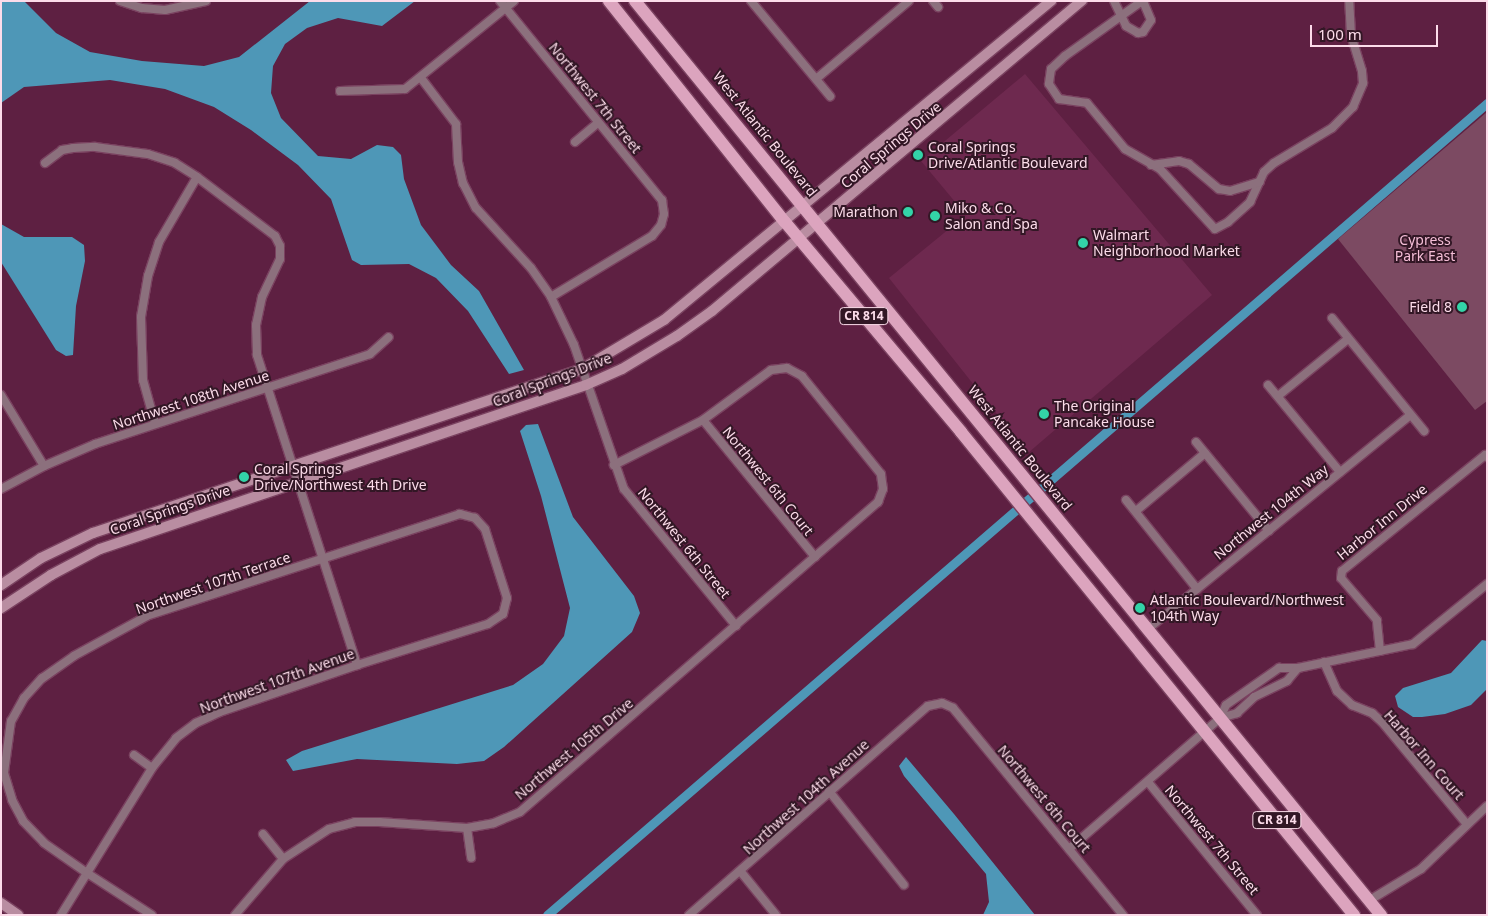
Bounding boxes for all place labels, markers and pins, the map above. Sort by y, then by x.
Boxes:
place label: Coral Springs Drive/Atlantic Boulevard [928,139,1088,172]
marker: Coral Springs Drive/Atlantic Boulevard [912,149,924,161]
place label: Miko & Co. Salon and Spa [945,200,1038,232]
place label: Marathon [833,204,898,220]
marker: Marathon [902,206,914,218]
marker: Miko & Co. Salon and Spa [929,210,941,222]
place label: Walmart Neighborhood Market [1093,227,1240,260]
marker: Walmart Neighborhood Market [1077,237,1089,249]
place label: Field 8 [1409,299,1452,315]
marker: Field 8 [1456,301,1468,313]
place label: The Original Pancake House [1054,398,1155,431]
marker: The Original Pancake House [1038,408,1050,420]
place label: Coral Springs Drive/Northwest 4th Drive [254,461,427,494]
marker: Coral Springs Drive/Northwest 4th Drive [238,471,250,483]
place label: Atlantic Boulevard/Northwest 104th Way [1150,592,1344,624]
marker: Atlantic Boulevard/Northwest 104th Way [1134,602,1146,614]

